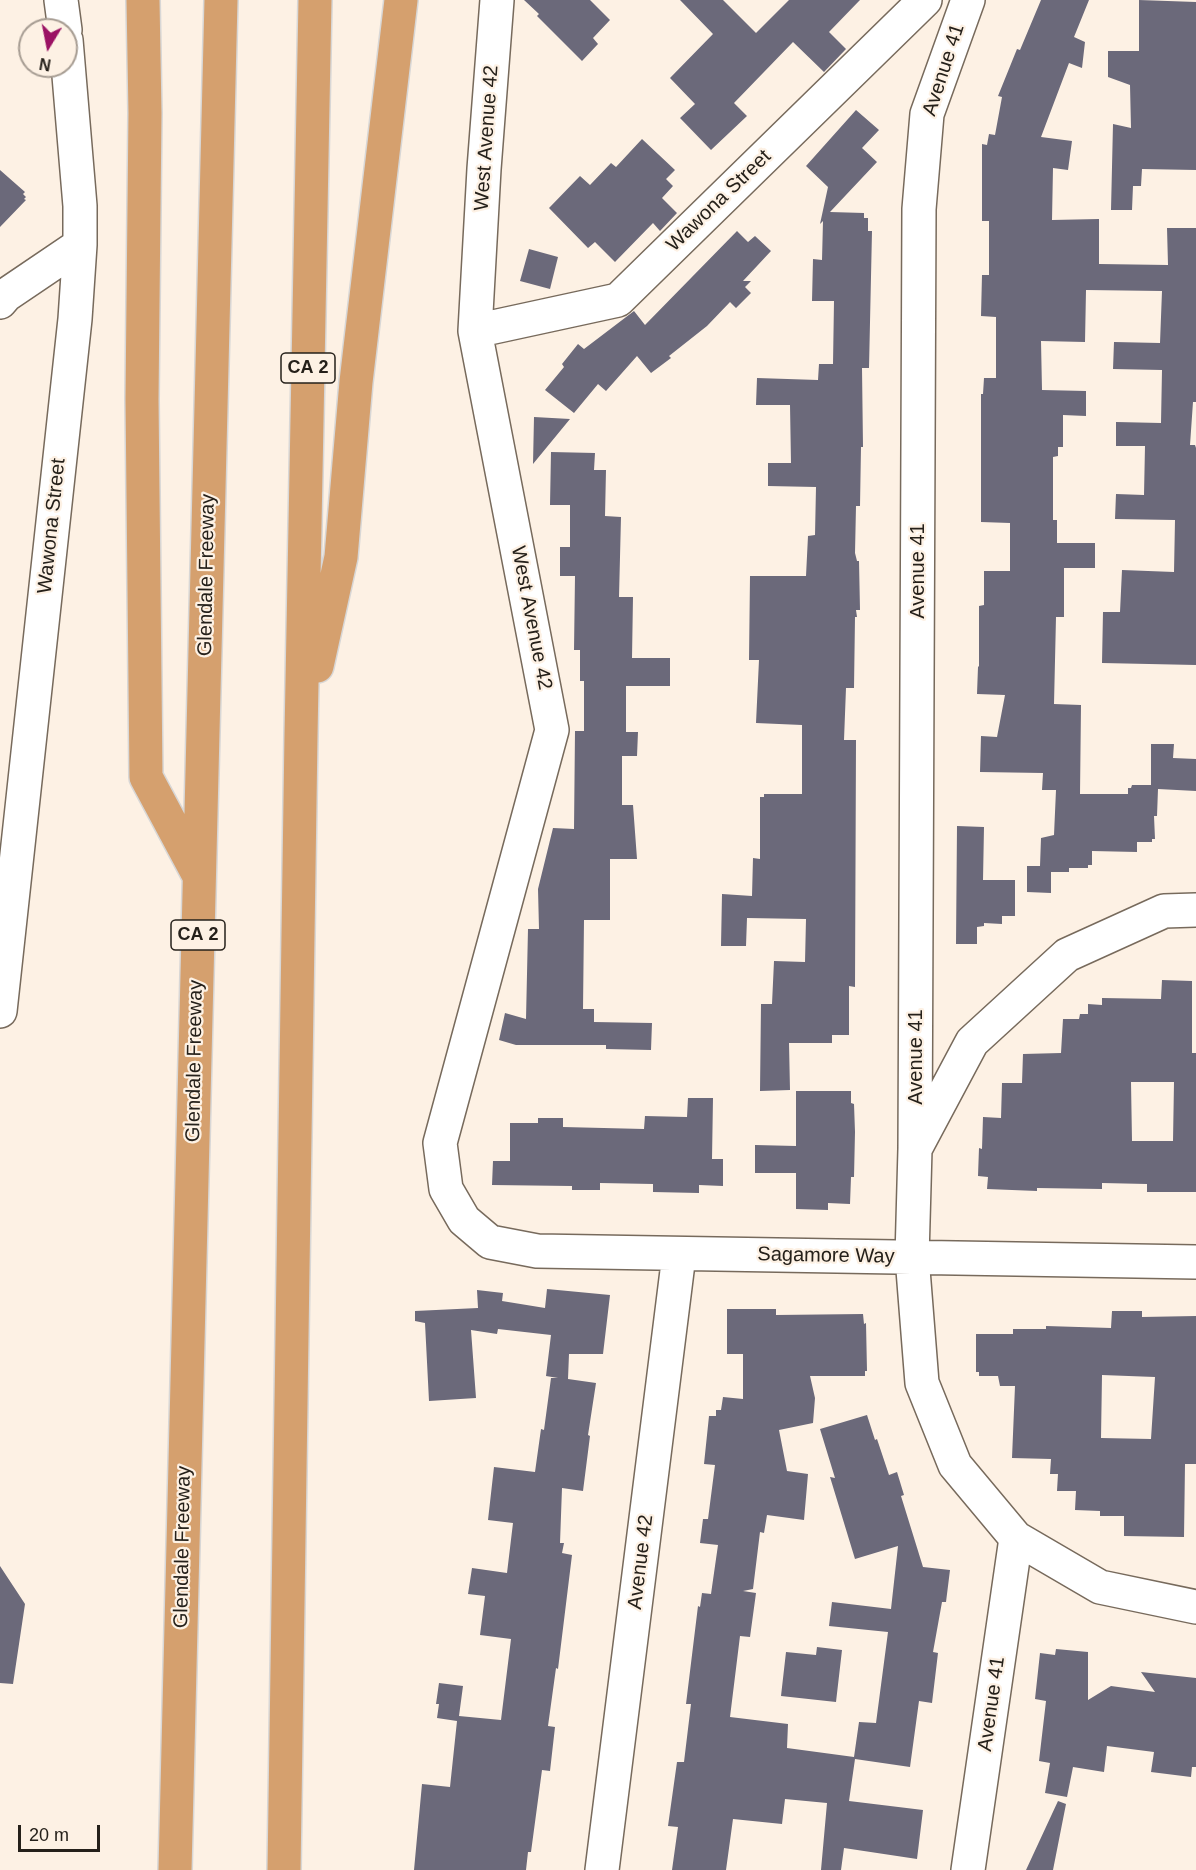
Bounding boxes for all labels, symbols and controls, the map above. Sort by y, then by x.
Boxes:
north arrow [18,18,78,78]
street label: Avenue 41 [918,21,970,119]
text: N [38,55,52,74]
street label: West Avenue 42 [470,64,504,212]
street label: Wawona Street [662,145,776,257]
road number: CA 2 [281,353,335,383]
street label: Wawona Street [33,457,71,595]
street label: Glendale Freeway [194,494,220,656]
street label: Avenue 41 [906,523,930,619]
street label: West Avenue 42 [505,544,557,692]
road number: CA 2 [171,920,225,950]
street label: Glendale Freeway [182,980,208,1142]
street label: Avenue 41 [904,1009,928,1105]
street label: Sagamore Way [757,1243,895,1269]
street label: Glendale Freeway [170,1466,196,1628]
street label: Avenue 42 [623,1513,659,1611]
street label: Avenue 41 [973,1655,1011,1753]
scale bar [21,1813,104,1851]
text: 20 m [29,1825,69,1845]

